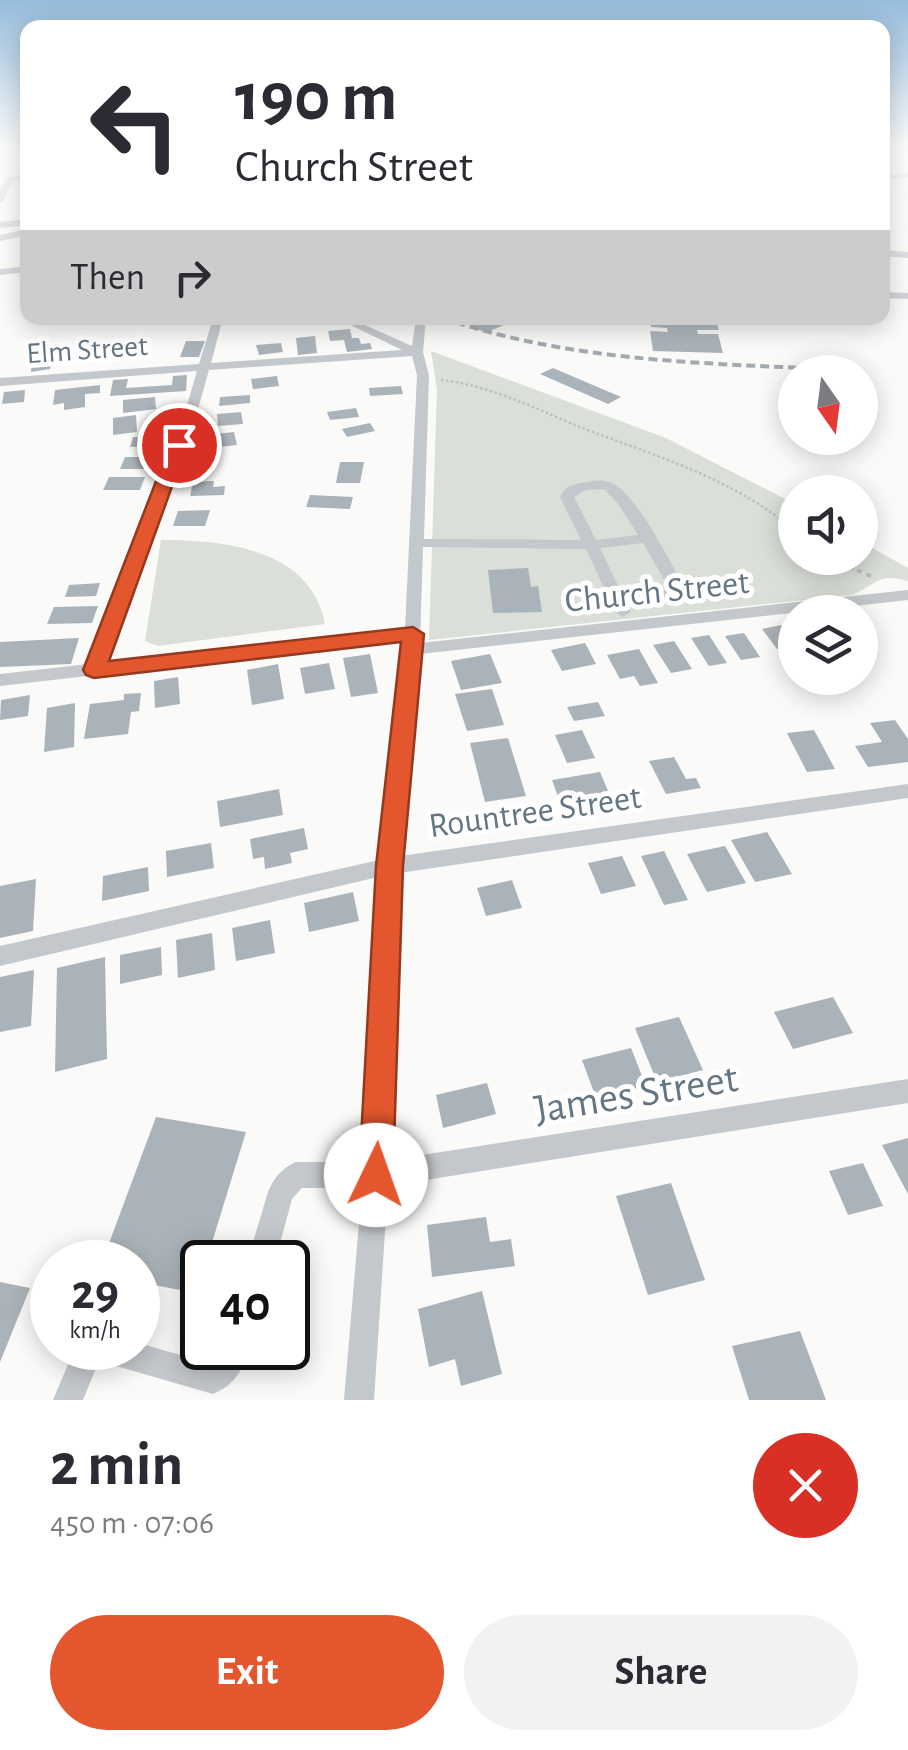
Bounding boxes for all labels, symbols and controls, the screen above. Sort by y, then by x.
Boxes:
icon: left [70,60,200,190]
text: 190 m [235,63,398,133]
text: Church Street [235,145,473,190]
icon: right [165,250,220,305]
text: Then [70,259,145,297]
street label: Elm Street [25,331,149,369]
north arrow [778,355,878,455]
map controls [778,355,878,695]
pin [137,403,222,488]
icon: arrive [152,418,207,473]
button: sound [778,475,878,575]
street label: Church Street [563,565,751,619]
button: layers [778,595,878,695]
street label: Rountree Street [427,780,643,844]
street label: James Street [531,1057,741,1131]
position arrow [324,1123,428,1227]
speed limit sign: 40 [180,1240,310,1370]
text: 29 [71,1268,119,1318]
text: km/h [69,1318,121,1343]
button: close [753,1433,858,1538]
text: 2 min [50,1436,183,1496]
text: 450 m · 07:06 [50,1507,214,1539]
button: Exit [50,1615,444,1730]
button: Share [464,1615,858,1730]

